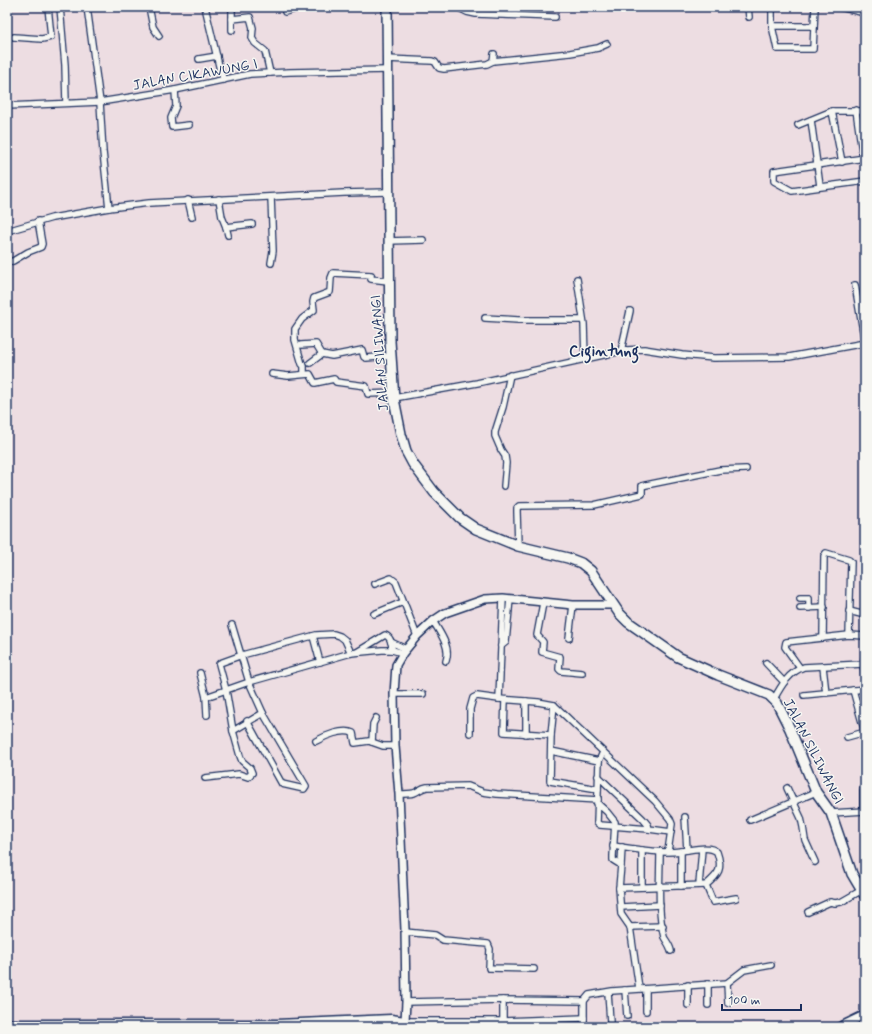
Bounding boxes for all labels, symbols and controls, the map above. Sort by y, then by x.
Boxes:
street label: JALAN CIKAWUNG I [131,55,259,95]
street label: JALAN SILIWANGI [367,294,393,412]
district label: Cigintung [569,341,639,364]
street label: JALAN SILIWANGI [779,696,848,807]
scale bar [722,986,801,1012]
text: 100 m [728,993,760,1009]

